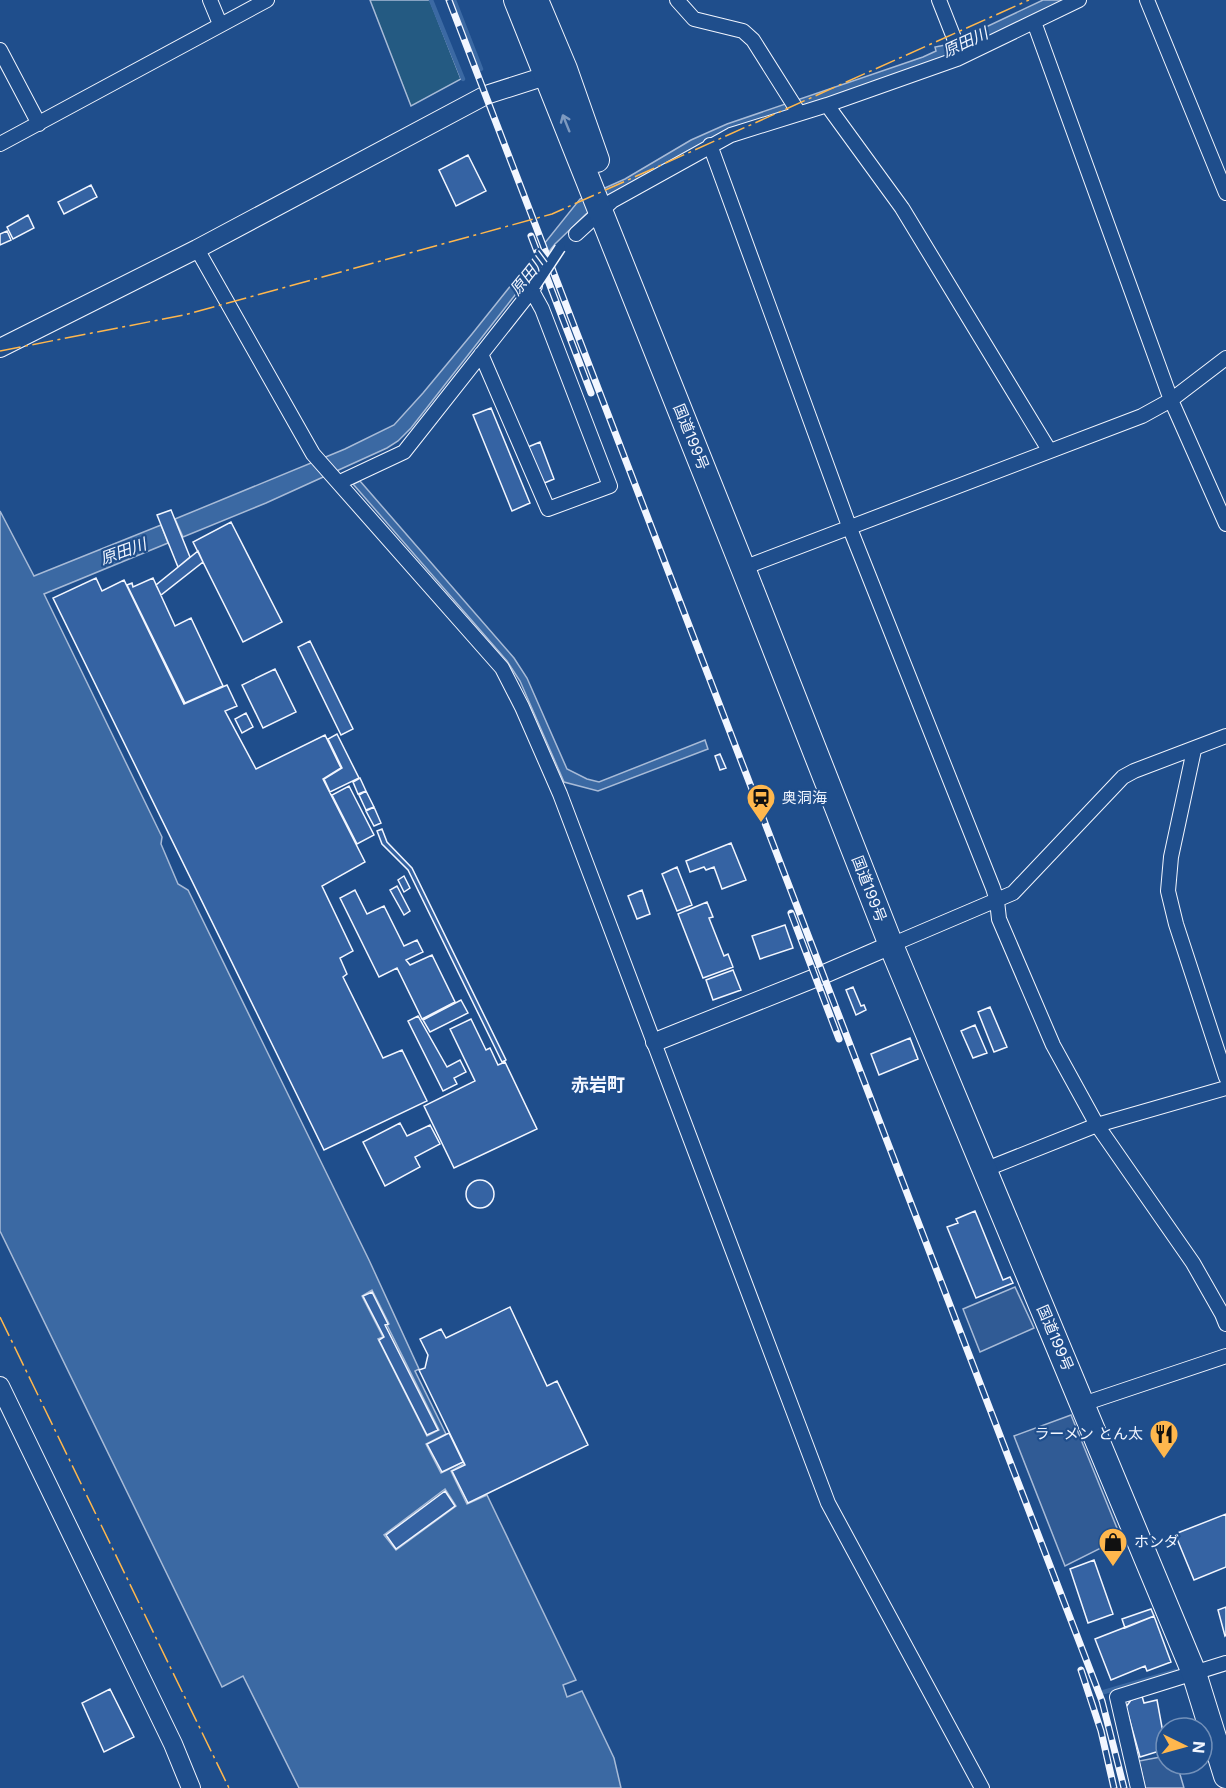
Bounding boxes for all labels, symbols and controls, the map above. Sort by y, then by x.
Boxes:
water label: 原田川 [939,22,993,61]
one-way arrow [559,114,570,133]
water label: 原田川 [505,248,552,299]
street label: 国道199号 [670,401,713,473]
water label: 原田川 [97,533,151,569]
station icon: 奥洞海 [745,782,777,824]
place label: 奥洞海 [782,788,827,807]
street label: 国道199号 [848,853,891,925]
district label: 赤岩町 [571,1074,625,1095]
street label: 国道199号 [1033,1302,1078,1374]
restaurant icon: ラーメン とん太 [1148,1418,1180,1460]
place label: ラーメン とん太 [1034,1424,1143,1443]
shop icon: ホンダ [1097,1526,1129,1568]
place label: ホンダ [1134,1532,1179,1551]
north arrow [1154,1716,1214,1776]
text: N [1188,1740,1209,1754]

